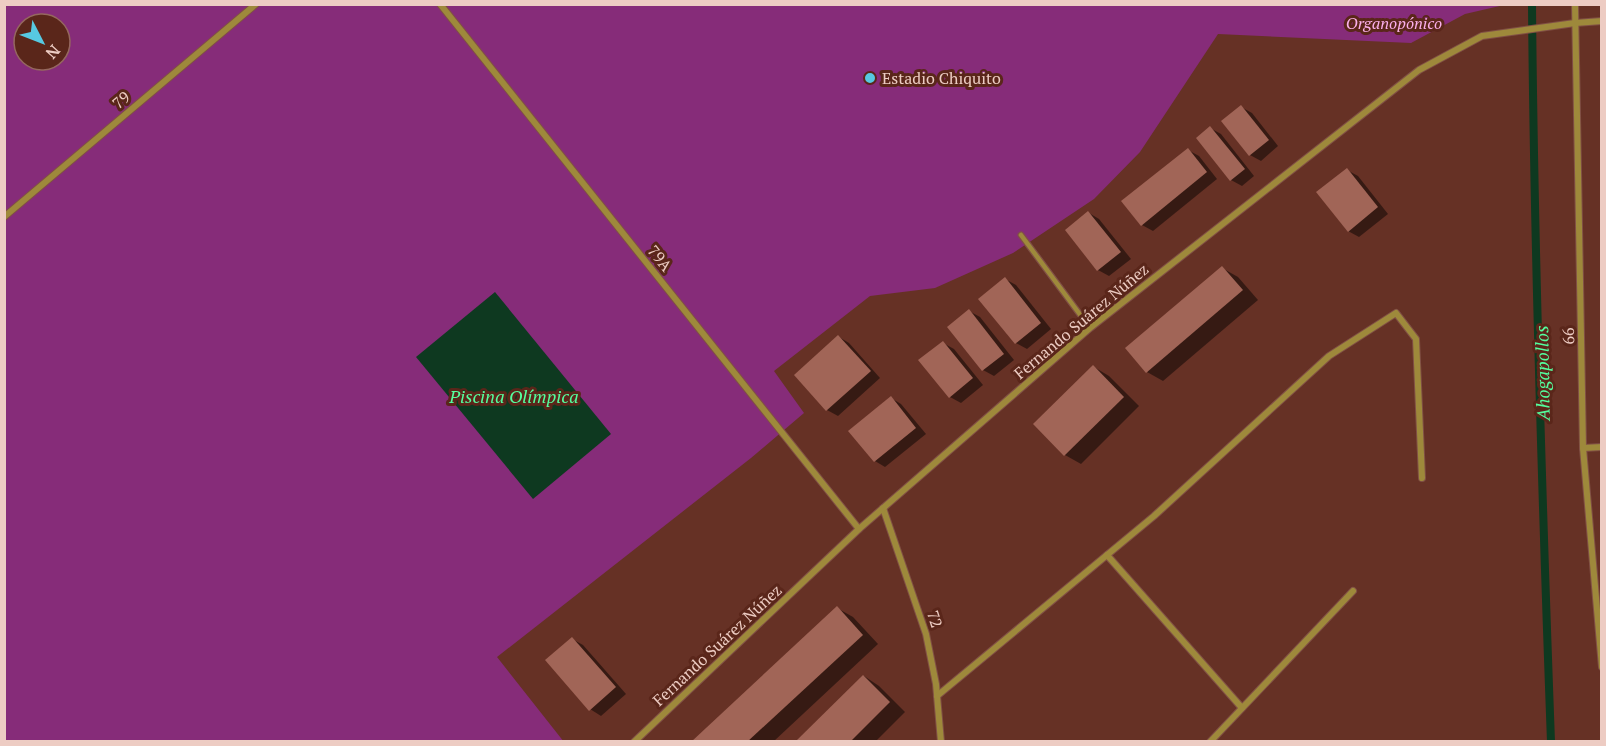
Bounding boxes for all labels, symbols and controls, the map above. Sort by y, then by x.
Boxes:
north arrow [12,12,72,72]
park label: Organopónico [1346,12,1442,34]
text: N [41,40,65,64]
place label: Estadio Chiquito [882,67,1001,89]
marker: Estadio Chiquito [863,71,877,85]
street label: 79 [107,86,135,114]
street label: 79A [643,240,677,276]
street label: Fernando Suárez Núñez [1009,258,1153,384]
water label: Ahogapollos [1529,325,1555,422]
street label: 66 [1557,327,1579,345]
water label: Piscina Olímpica [448,384,579,408]
street label: Fernando Suárez Núñez [648,579,786,711]
street label: 72 [922,607,948,631]

